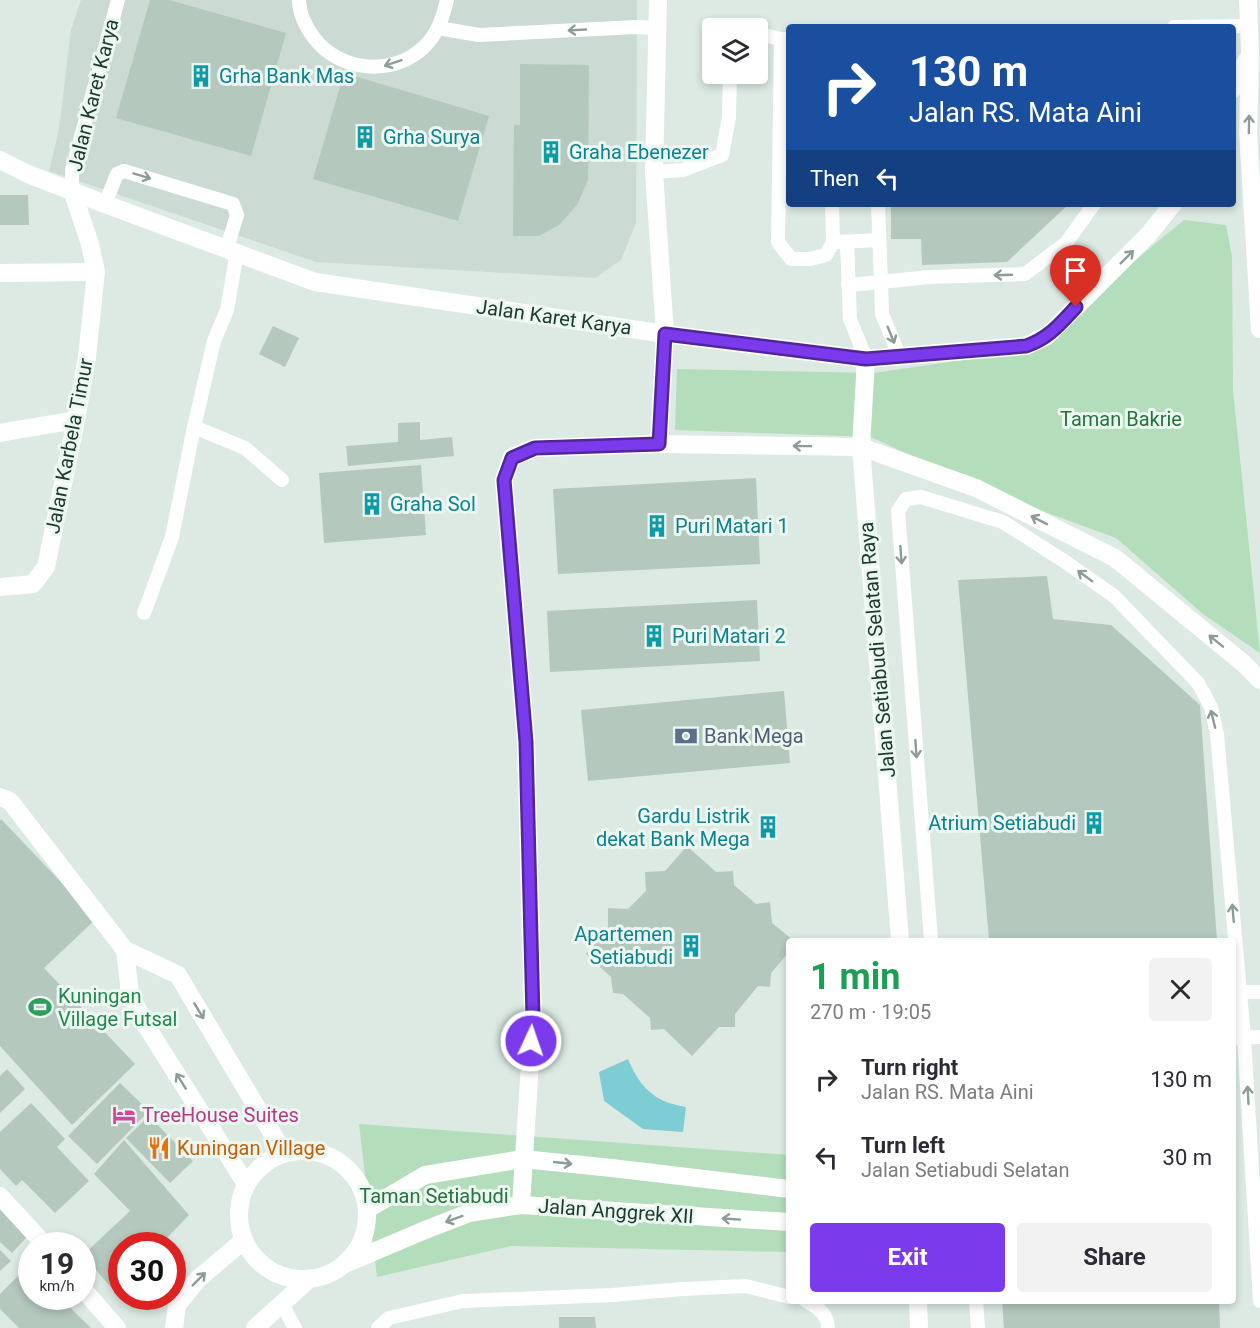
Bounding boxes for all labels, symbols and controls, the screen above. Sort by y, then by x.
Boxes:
street label: Jalan Karet Karya [62,16,124,174]
map controls [702,18,768,84]
button: layers [702,18,768,84]
one-way arrow [568,24,588,35]
text: 130 m [909,47,1028,96]
icon: right [810,48,888,126]
one-way arrow [384,59,403,70]
building icon: Grha Bank Mas [188,63,214,89]
place label: Grha Bank Mas [219,64,354,88]
text: Jalan RS. Mata Aini [909,97,1142,129]
one-way arrow [1243,115,1255,135]
building icon: Grha Surya [352,124,378,150]
place label: Grha Surya [383,125,480,149]
building icon: Graha Ebenezer [538,139,564,165]
place label: Graha Ebenezer [569,140,709,164]
icon: left [871,162,904,195]
text: Then [810,166,859,191]
one-way arrow [132,171,151,182]
pin [1050,245,1101,307]
one-way arrow [1120,249,1134,264]
icon: arrive [1059,254,1092,287]
one-way arrow [993,269,1013,280]
street label: Jalan Karet Karya [475,294,633,340]
one-way arrow [886,326,897,344]
street label: Jalan Karbela Timur [40,356,98,536]
park label: Taman Bakrie [1060,407,1182,431]
one-way arrow [793,440,813,452]
building icon: Graha Sol [359,491,385,517]
place label: Graha Sol [390,492,476,516]
building icon: Puri Matari 1 [644,513,670,539]
place label: Puri Matari 1 [675,514,789,538]
one-way arrow [1031,514,1048,526]
street label: Jalan Setiabudi Selatan Raya [854,521,900,779]
one-way arrow [896,544,907,564]
one-way arrow [1078,570,1094,582]
building icon: Puri Matari 2 [641,623,667,649]
place label: Puri Matari 2 [672,624,786,648]
one-way arrow [1209,635,1225,648]
one-way arrow [1207,709,1219,728]
bank icon: Bank Mega [673,723,699,749]
place label: Bank Mega [704,724,804,748]
one-way arrow [911,739,922,759]
place label: Gardu Listrik dekat Bank Mega [596,804,751,851]
building icon: Atrium Setiabudi [1081,810,1107,836]
place label: Atrium Setiabudi [928,811,1076,835]
building icon: Gardu Listrik dekat Bank Mega [755,814,781,840]
one-way arrow [1227,903,1238,923]
place label: Apartemen Setiabudi [574,922,673,969]
building icon: Apartemen Setiabudi [678,933,704,959]
text: 1 min [810,956,901,998]
button: close [1149,958,1212,1021]
place label: Kuningan Village Futsal [58,984,177,1031]
sports icon: Kuningan Village Futsal [27,994,53,1020]
text: 270 m · 19:05 [810,1000,931,1024]
one-way arrow [194,1002,206,1019]
position arrow [499,1009,563,1073]
text: Turn right [861,1055,958,1080]
icon: right [810,1063,843,1096]
text: 130 m [1150,1067,1212,1092]
one-way arrow [174,1073,186,1090]
text: Jalan RS. Mata Aini [861,1080,1034,1104]
one-way arrow [1242,1086,1253,1106]
hotel icon: TreeHouse Suites [111,1102,137,1128]
place label: TreeHouse Suites [142,1103,299,1127]
text: Turn left [861,1133,945,1158]
restaurant icon: Kuningan Village [146,1135,172,1161]
place label: Kuningan Village [177,1136,325,1160]
icon: left [810,1141,843,1174]
text: 30 m [1163,1145,1212,1170]
one-way arrow [552,1158,572,1169]
text: Jalan Setiabudi Selatan [861,1158,1069,1182]
park label: Taman Setiabudi [359,1184,509,1208]
street label: Jalan Anggrek XII [537,1194,695,1228]
one-way arrow [721,1213,741,1224]
one-way arrow [445,1214,464,1225]
button: Exit [810,1223,1005,1292]
button: Share [1017,1223,1212,1292]
speed limit sign: 30 [108,1232,186,1310]
text: 19 [40,1246,74,1281]
one-way arrow [192,1272,207,1286]
text: km/h [39,1277,75,1295]

